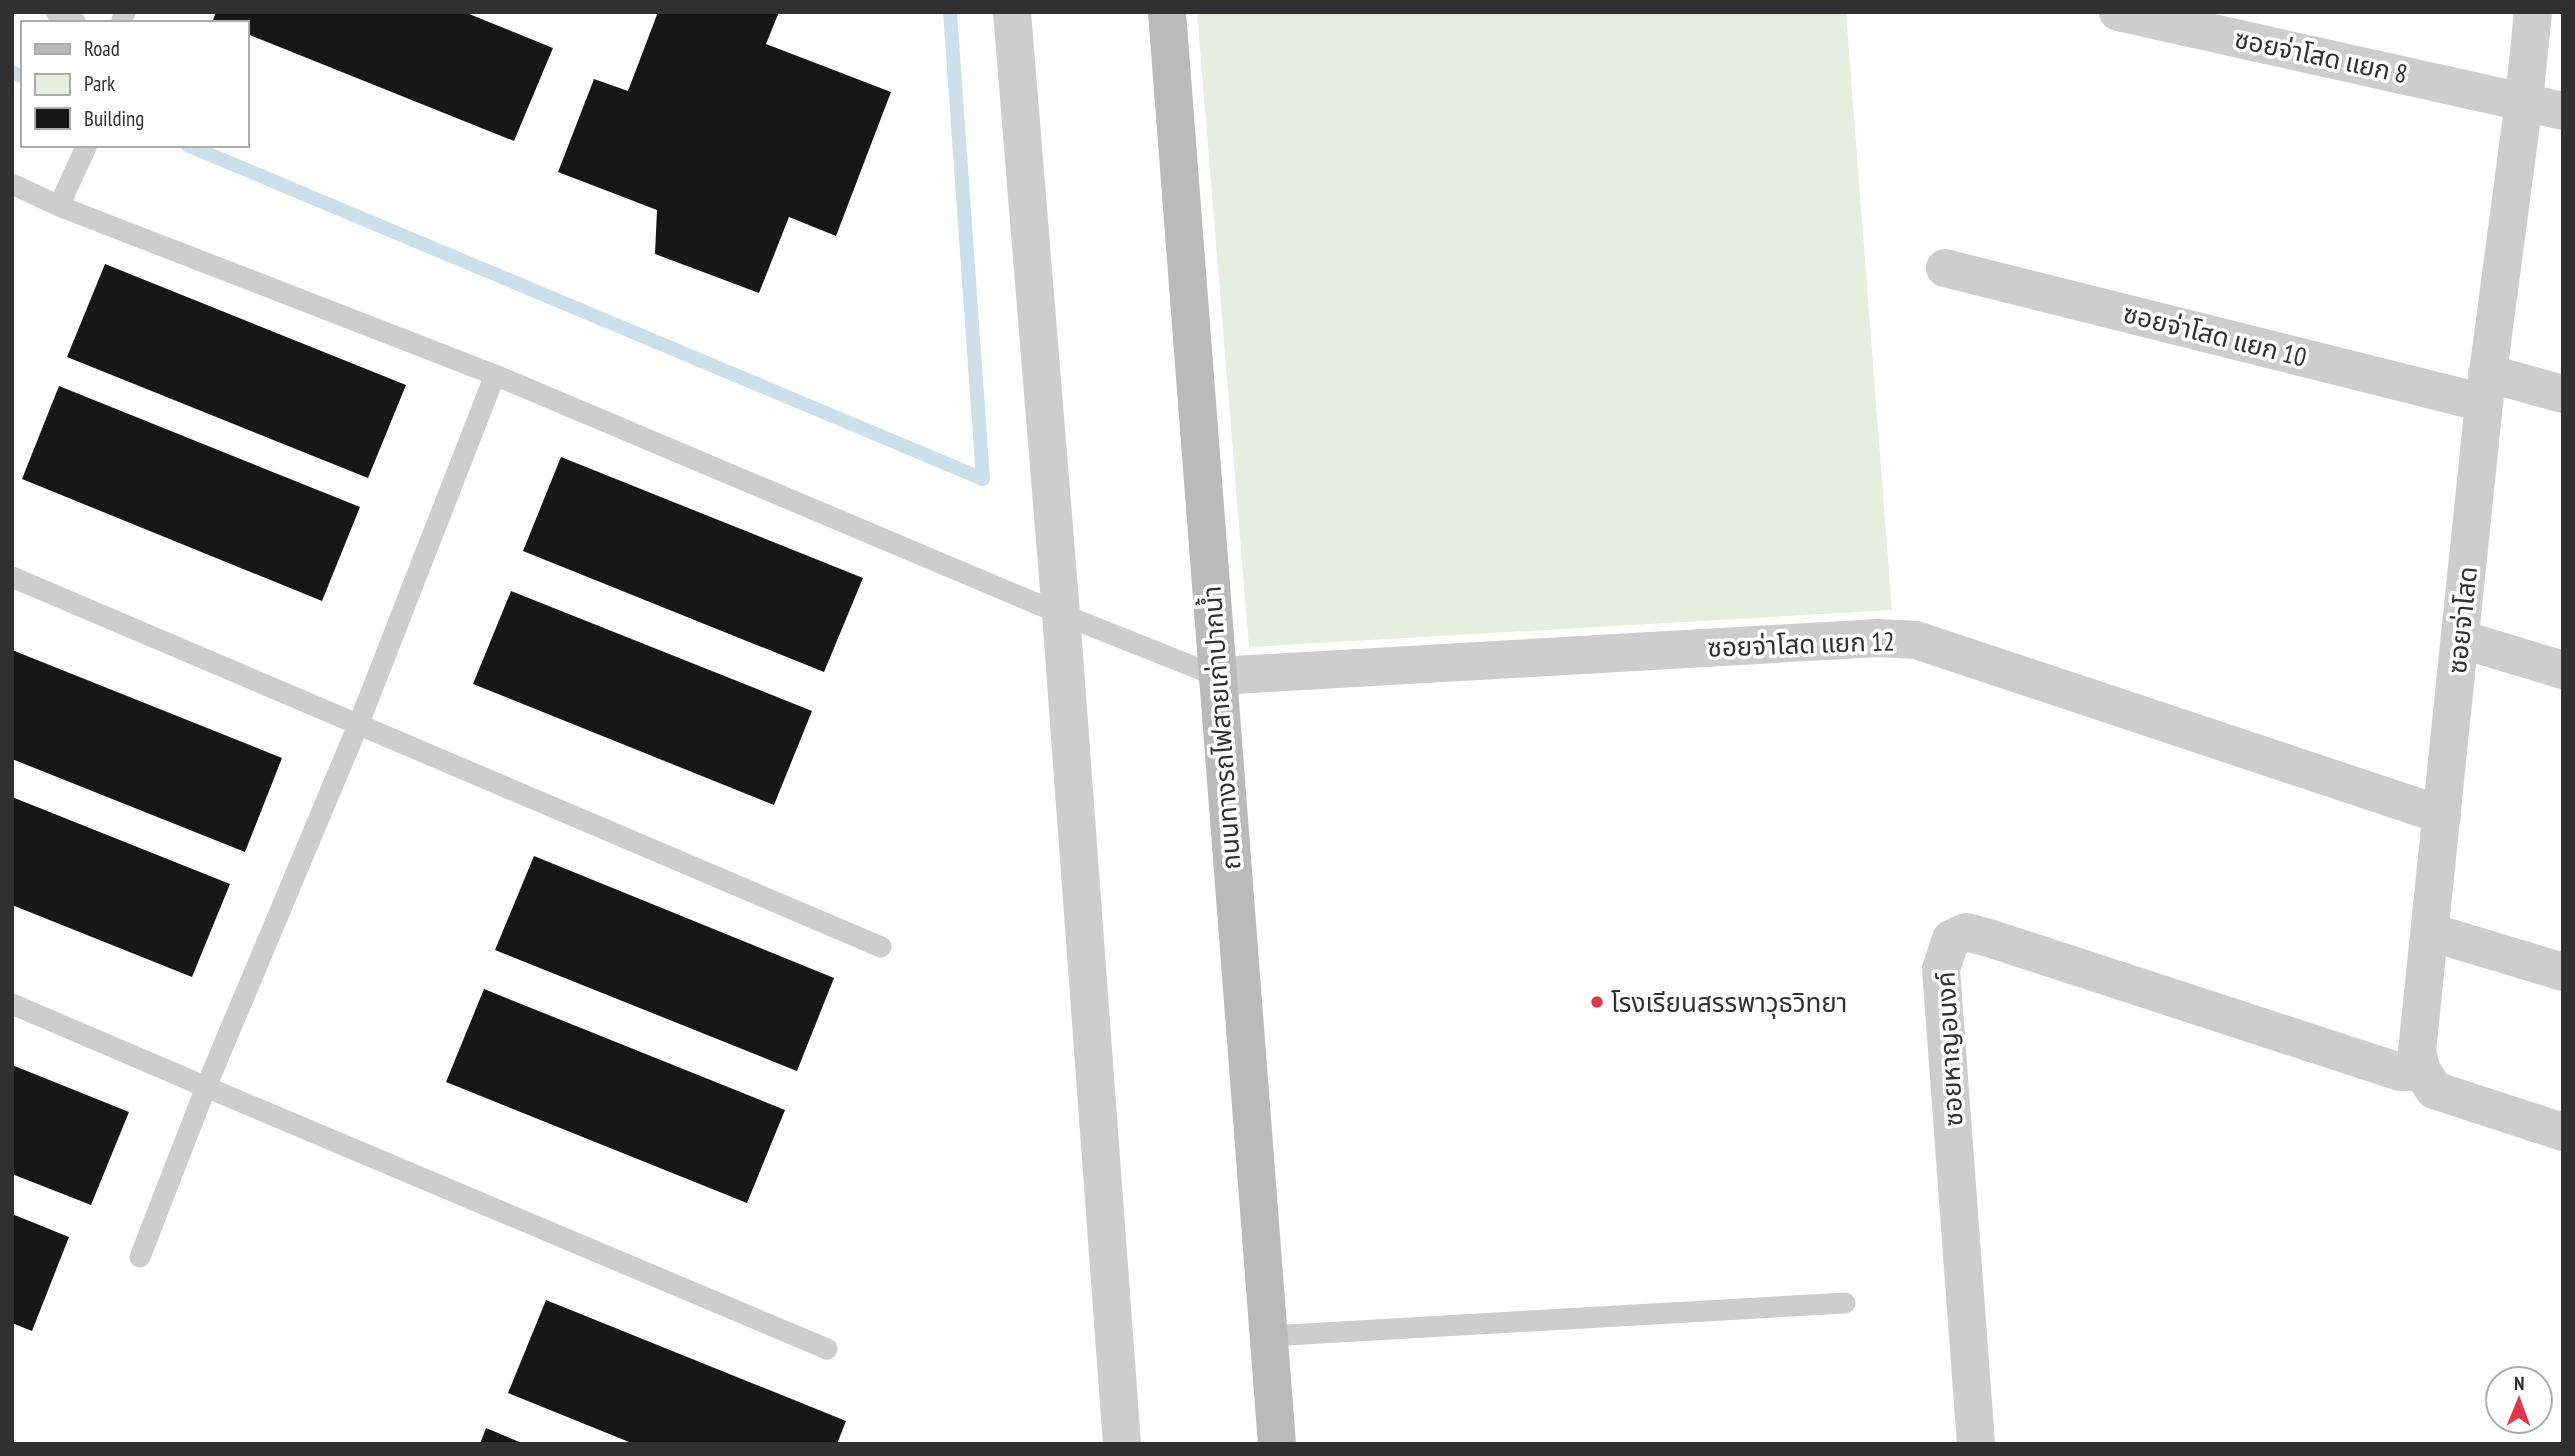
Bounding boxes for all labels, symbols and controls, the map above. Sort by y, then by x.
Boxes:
legend [21,21,248,147]
street label: ซอยจ่าโสด แยก 8 [2232,22,2410,90]
text: Road [84,35,120,62]
text: Park [84,70,115,97]
text: Building [84,105,144,132]
street label: ซอยจ่าโสด แยก 10 [2120,296,2310,374]
street label: ซอยจ่าโสด [2440,565,2484,675]
street label: ถนนทางรถไฟสายเก่าปากน้ำ [1194,585,1247,871]
street label: ซอยจ่าโสด แยก 12 [1707,624,1895,664]
street label: ซอยหาญอนงค์ [1928,971,1970,1127]
place label: โรงเรียนสรรพาวุธวิทยา [1611,986,1847,1019]
marker: โรงเรียนสรรพาวุธวิทยา [1589,994,1605,1010]
north arrow [2484,1365,2554,1435]
text: N [2514,1371,2525,1395]

